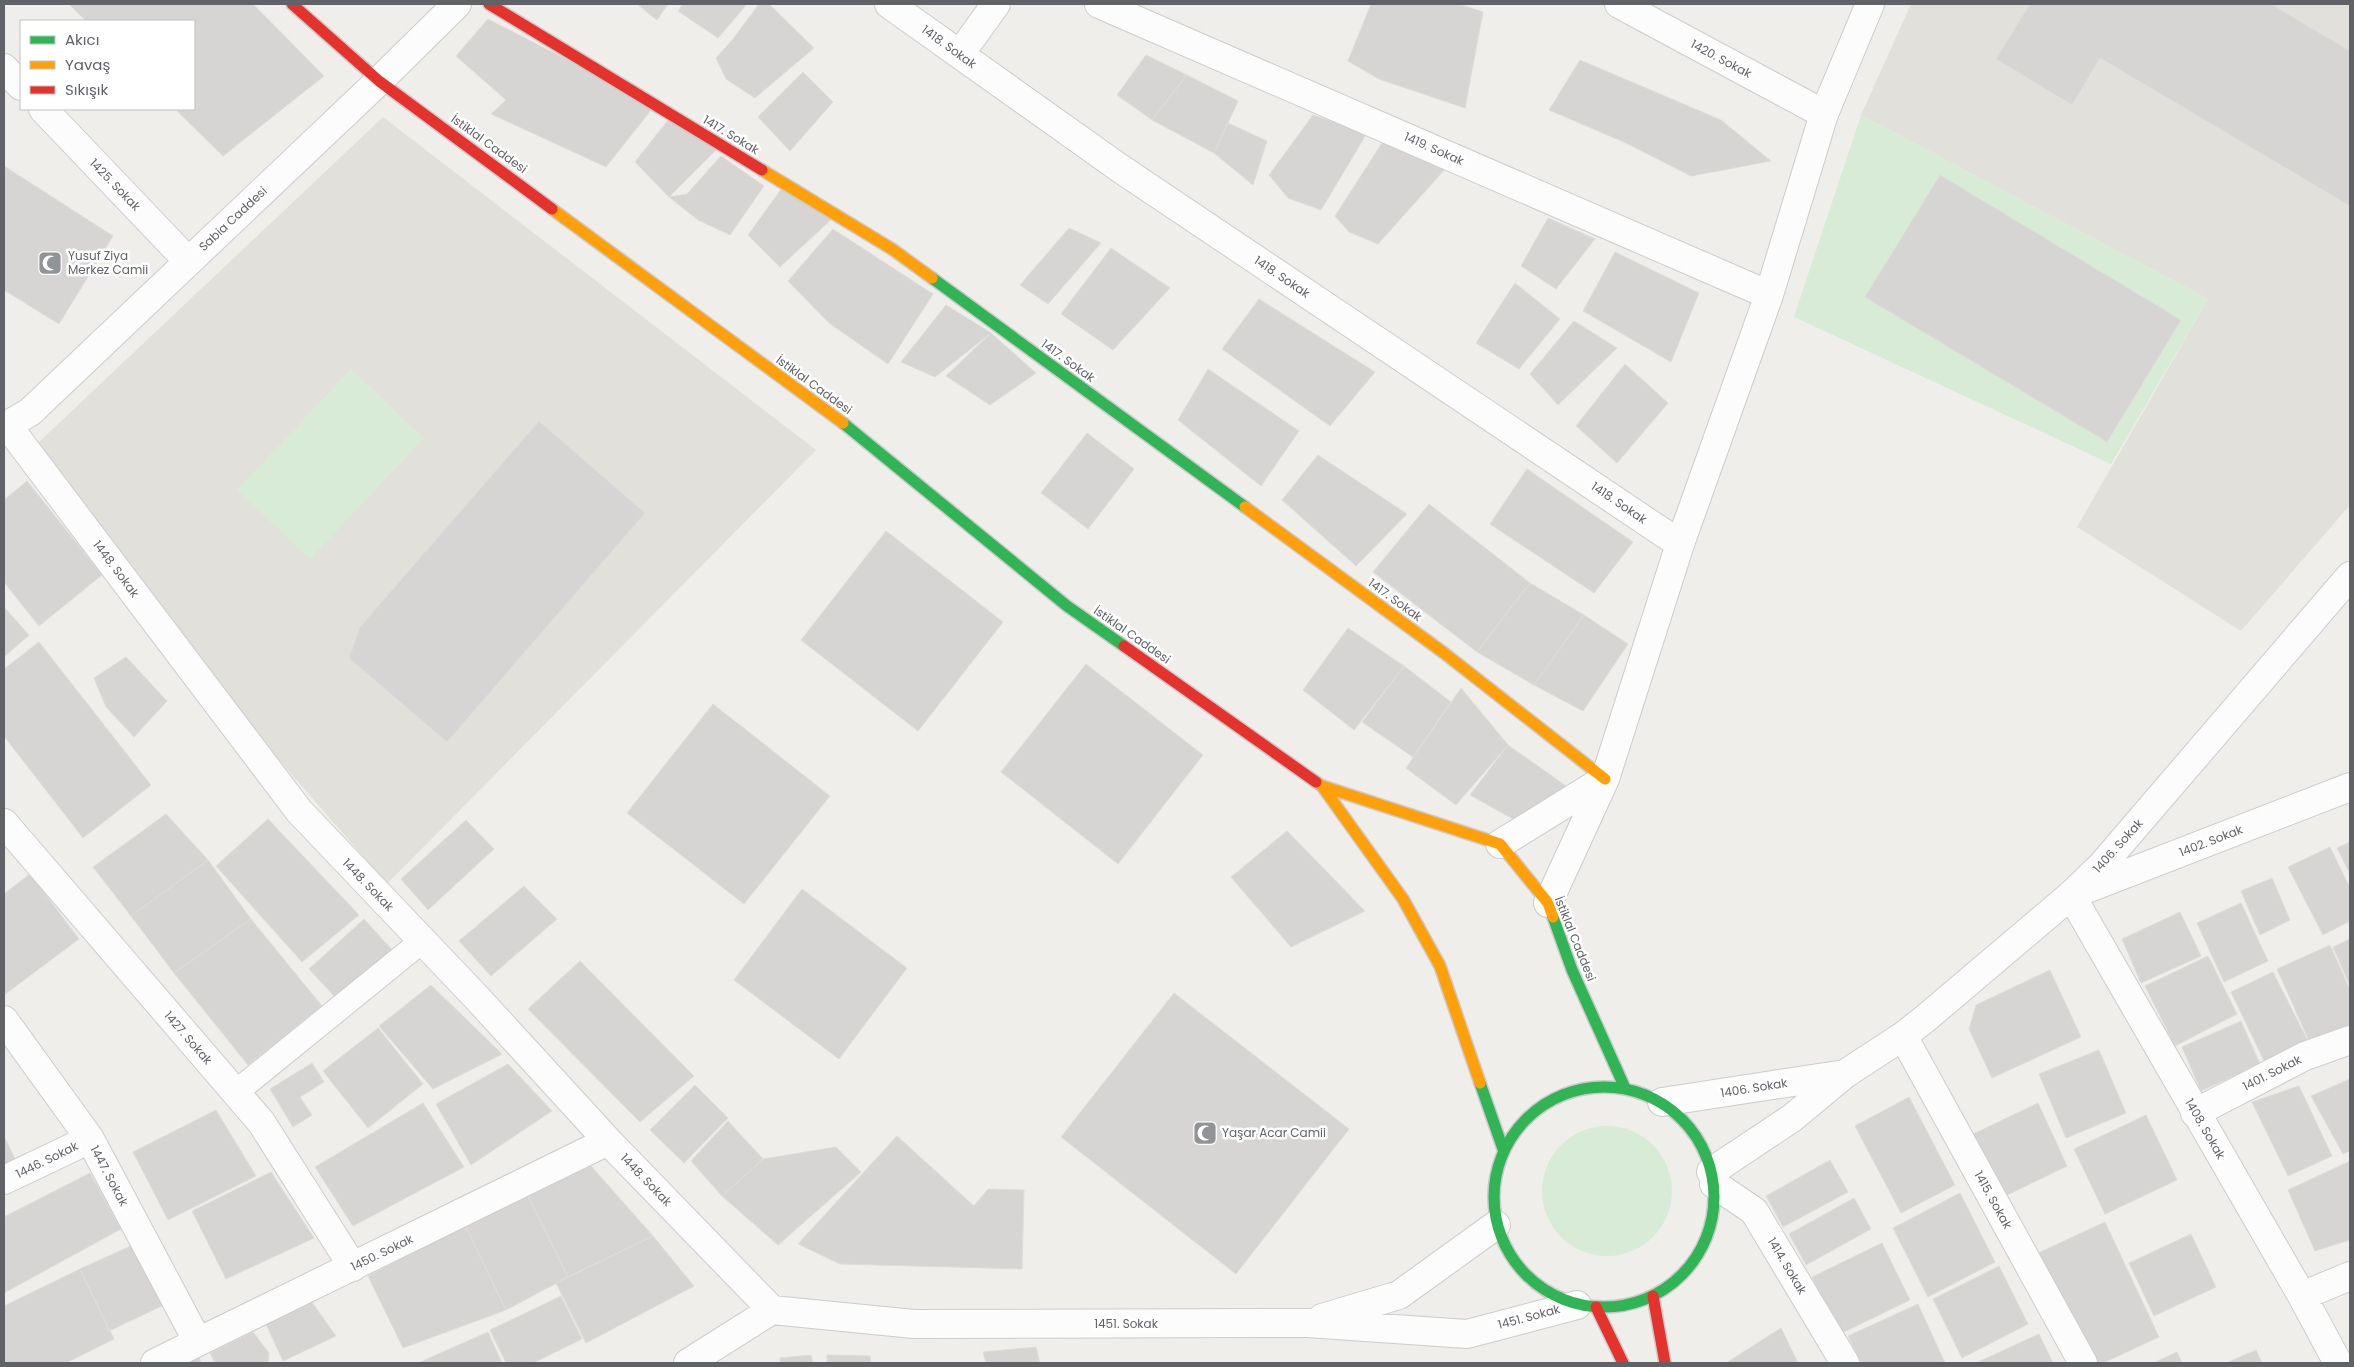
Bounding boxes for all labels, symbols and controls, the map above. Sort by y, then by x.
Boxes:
legend [20,20,195,110]
street label: 1418. Sokak [919,21,981,73]
text: Akıcı [65,29,99,50]
street label: 1420. Sokak [1688,35,1755,82]
text: Yavaş [65,54,110,75]
text: Sıkışık [65,79,108,100]
street label: İstiklal Caddesi [448,110,531,177]
street label: 1417. Sokak [700,111,763,158]
street label: 1419. Sokak [1402,128,1468,170]
street label: 1425. Sokak [86,155,145,215]
street label: Sabia Caddesi [195,182,271,255]
place label: Yusuf Ziya Merkez Camii [68,247,148,278]
mosque icon: Yusuf Ziya Merkez Camii [37,250,63,276]
street label: 1418. Sokak [1251,252,1314,302]
street label: 1417. Sokak [1038,335,1099,386]
street label: İstiklal Caddesi [773,351,856,418]
street label: 1418. Sokak [1588,478,1651,528]
street label: 1448. Sokak [89,537,144,601]
street label: 1417. Sokak [1365,574,1426,625]
street label: İstiklal Caddesi [1090,602,1174,667]
street label: 1406. Sokak [2089,814,2147,876]
street label: 1402. Sokak [2177,820,2246,860]
street label: 1448. Sokak [339,854,398,915]
street label: İstiklal Caddesi [1551,894,1600,984]
street label: 1427. Sokak [160,1007,217,1069]
street label: 1401. Sokak [2240,1050,2305,1095]
street label: 1406. Sokak [1719,1074,1789,1101]
street label: 1408. Sokak [2181,1095,2230,1163]
mosque icon: Yaşar Acar Camii [1192,1120,1218,1146]
place label: Yaşar Acar Camii [1222,1124,1326,1141]
street label: 1446. Sokak [13,1137,82,1182]
street label: 1447. Sokak [86,1142,133,1210]
street label: 1448. Sokak [617,1149,676,1210]
street label: 1415. Sokak [1971,1168,2017,1232]
street label: 1450. Sokak [348,1230,417,1275]
street label: 1414. Sokak [1764,1234,1812,1298]
street label: 1451. Sokak [1496,1300,1563,1333]
street label: 1451. Sokak [1094,1315,1159,1332]

